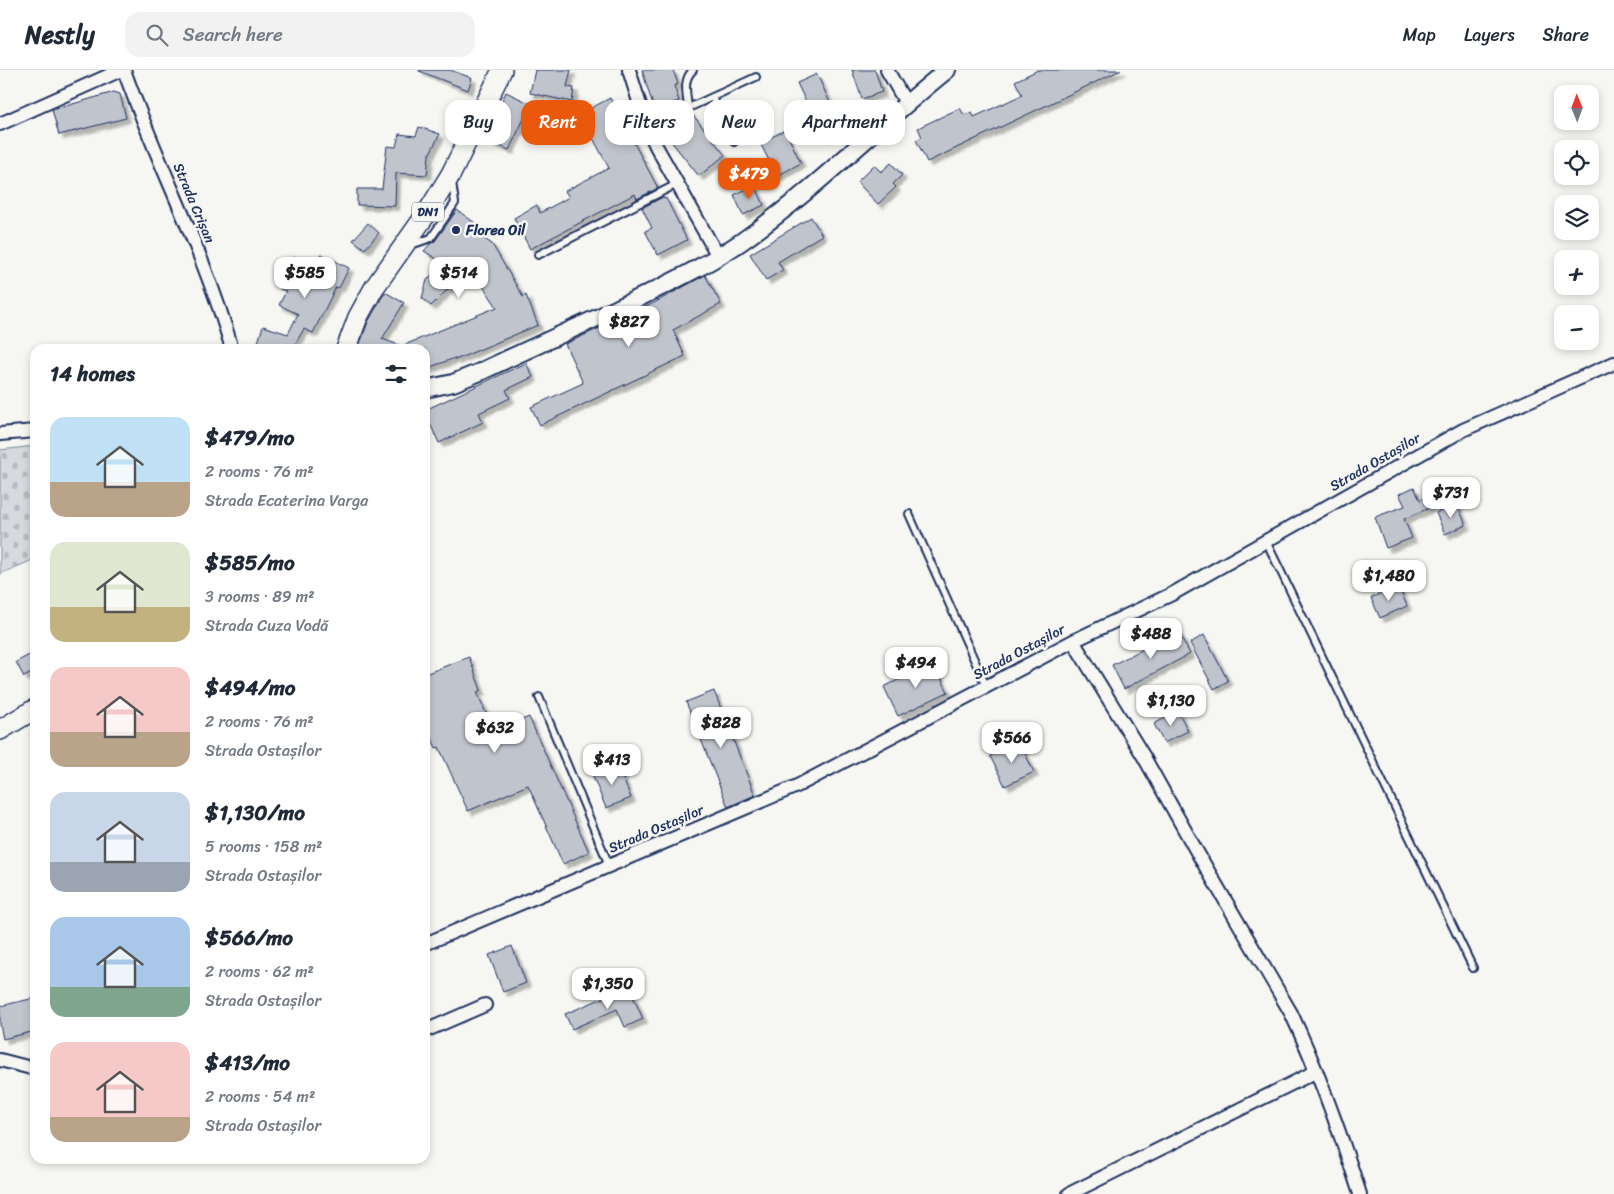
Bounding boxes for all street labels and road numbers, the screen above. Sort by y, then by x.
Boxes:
street label: Strada Crișan [166,159,222,247]
road number: DN1 [412,202,444,222]
street label: Strada Ostașilor [1325,425,1426,498]
street label: Strada Ostașilor [968,617,1071,687]
street label: Strada Ostașilor [604,797,709,860]

